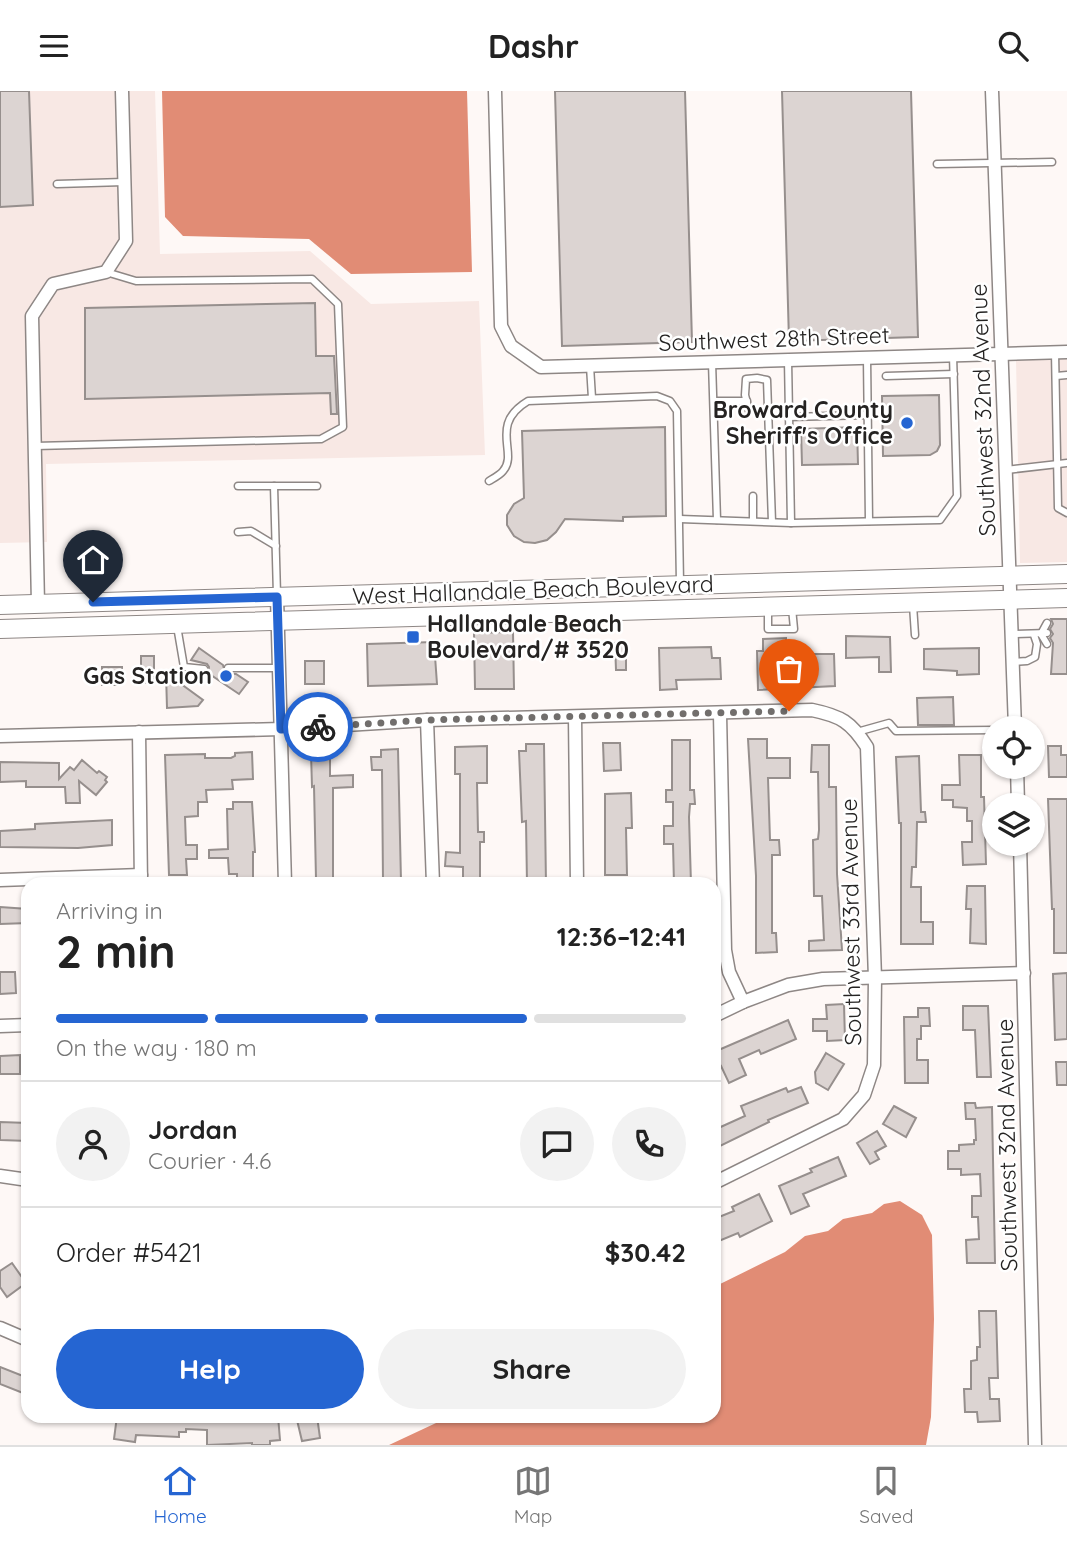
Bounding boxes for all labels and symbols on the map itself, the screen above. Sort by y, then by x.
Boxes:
street label: Southwest 32nd Avenue [964,283,1001,537]
street label: Southwest 28th Street [658,320,890,357]
place label: Broward County Sheriff's Office [713,395,893,450]
marker: Broward County Sheriff's Office [899,415,915,431]
pin [63,530,123,602]
street label: West Hallandale Beach Boulevard [352,569,714,610]
place label: Hallandale Beach Boulevard/# 3520 [427,609,629,664]
marker: Hallandale Beach Boulevard/# 3520 [405,629,421,645]
pin [759,639,819,711]
place label: Gas Station [83,661,212,690]
marker: Gas Station [218,668,234,684]
courier [283,692,353,762]
street label: Southwest 33rd Avenue [834,798,867,1046]
street label: Southwest 32nd Avenue [990,1018,1023,1272]

